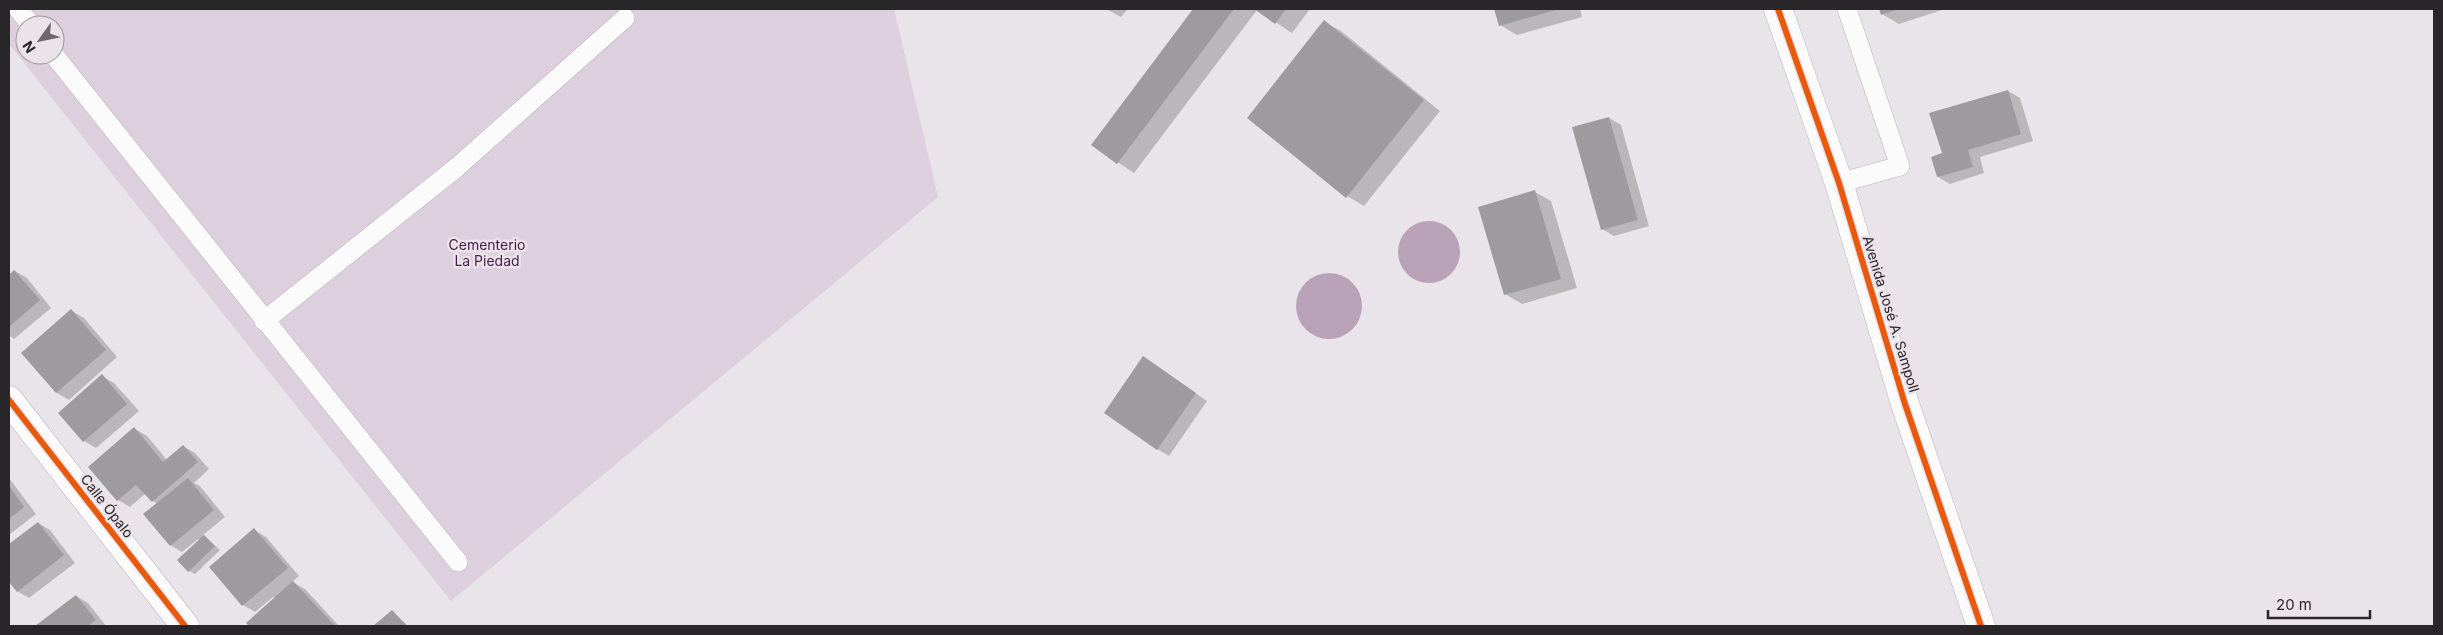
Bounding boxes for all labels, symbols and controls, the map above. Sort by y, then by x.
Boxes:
north arrow [15,15,65,65]
text: N [19,38,39,56]
street label: Avenida José A. Sampoll [1860,233,1923,394]
park label: Cementerio La Piedad [449,236,525,269]
street label: Calle Ópalo [77,471,137,541]
scale bar [2268,588,2370,620]
text: 20 m [2276,595,2312,614]

